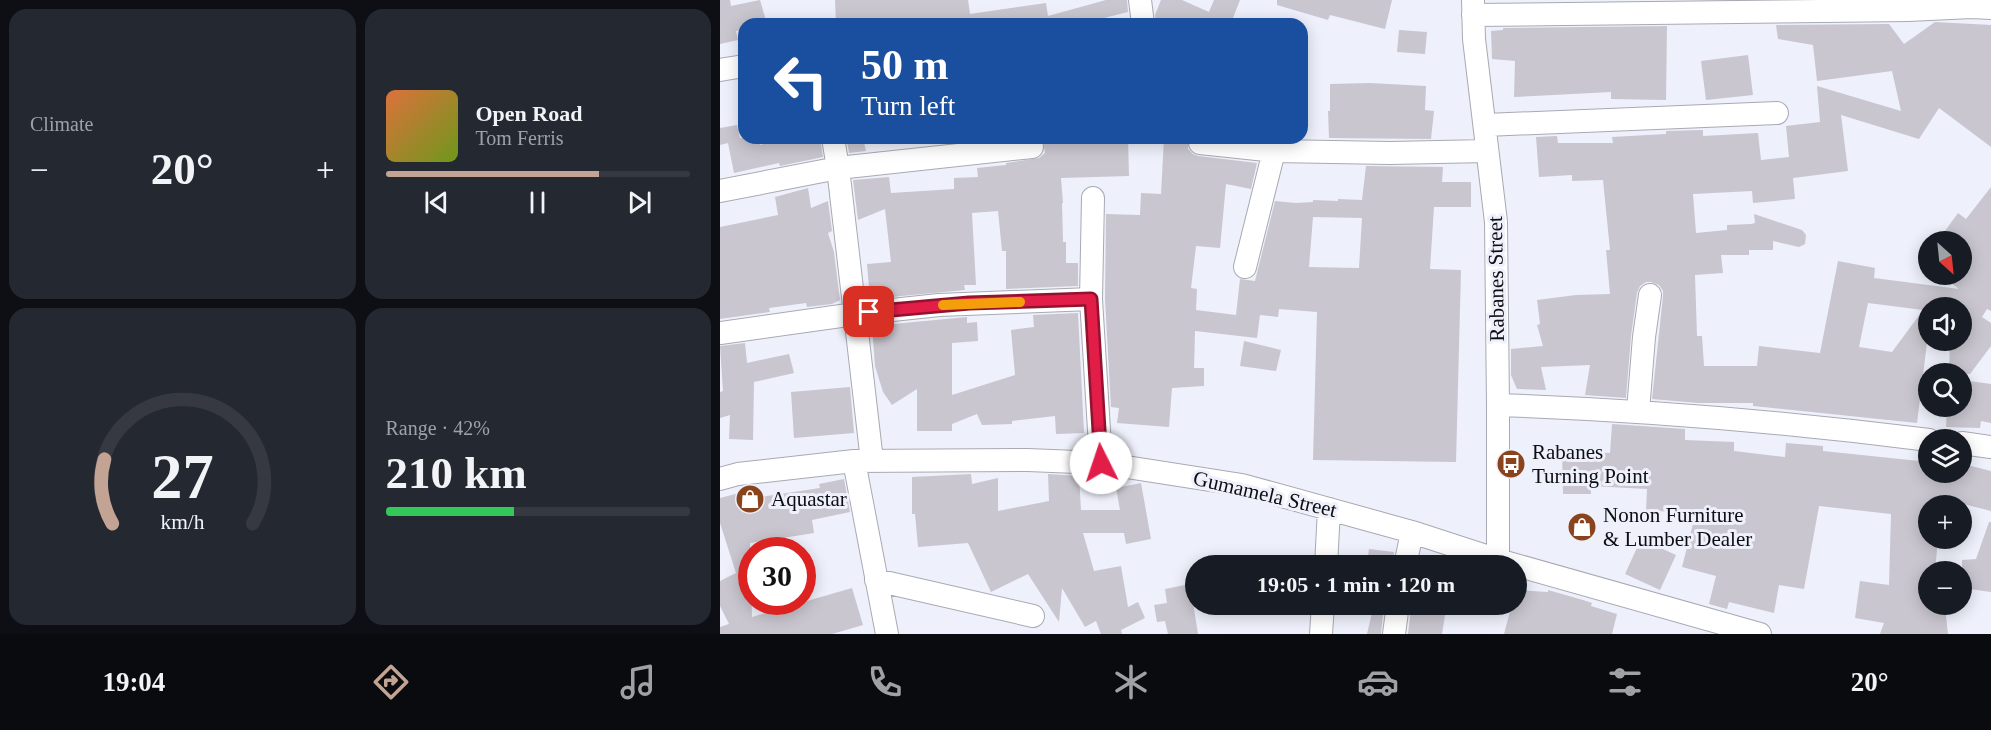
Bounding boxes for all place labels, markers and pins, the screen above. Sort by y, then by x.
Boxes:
pin [843,286,894,337]
place label: Rabanes Turning Point [1532,440,1649,488]
bus stop icon: Rabanes Turning Point [1495,448,1527,480]
shop icon: Aquastar [734,483,766,515]
place label: Aquastar [771,487,847,511]
place label: Nonon Furniture & Lumber Dealer [1603,503,1752,551]
shop icon: Nonon Furniture & Lumber Dealer [1566,511,1598,543]

